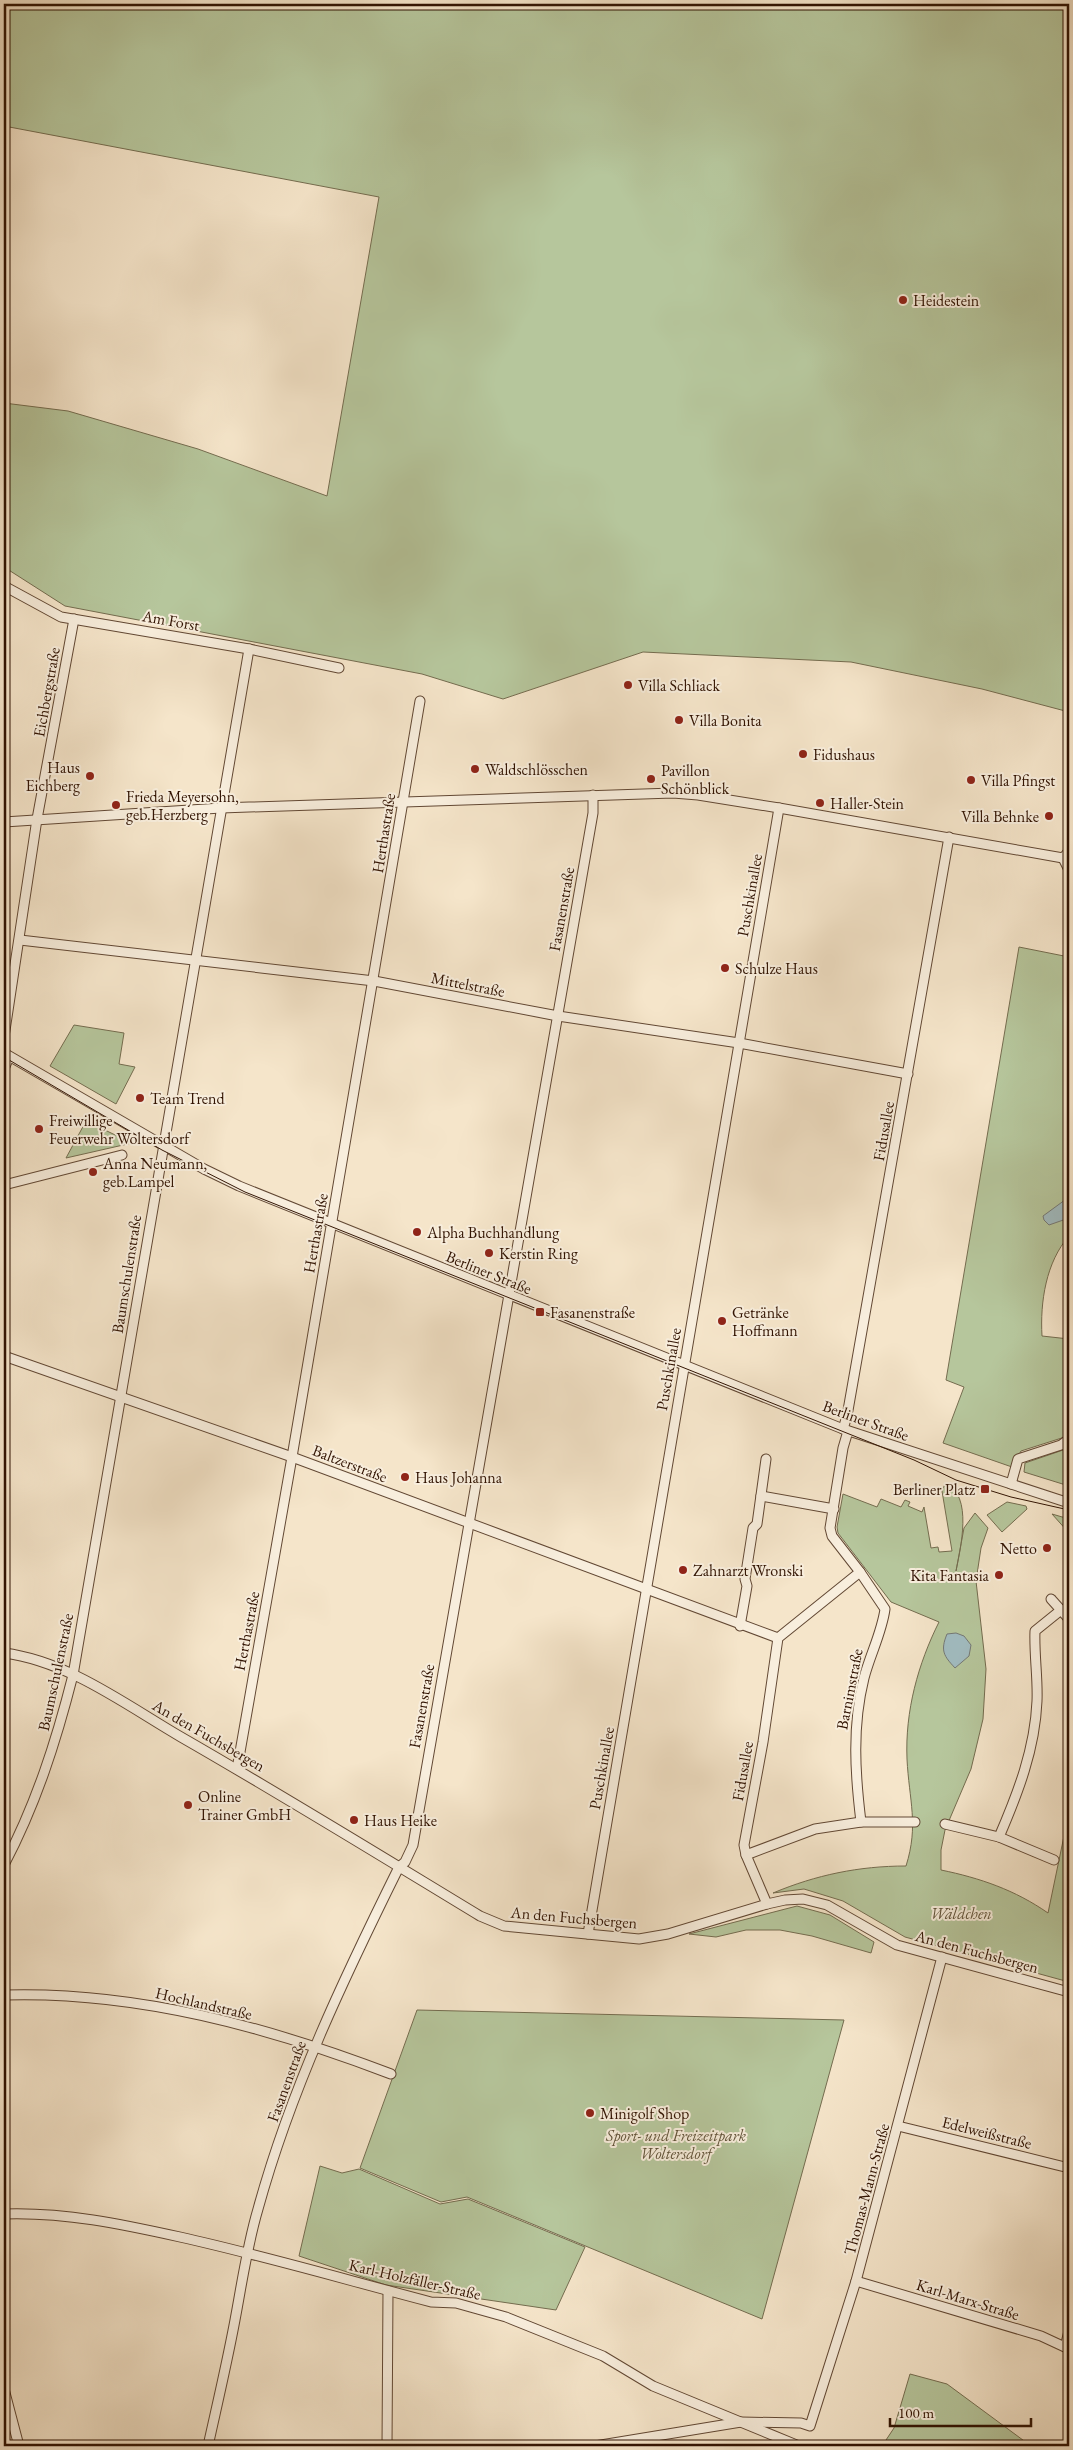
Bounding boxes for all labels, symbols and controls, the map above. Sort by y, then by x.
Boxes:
place label: Heidestein [913,290,980,311]
marker: Heidestein [897,294,909,306]
street label: Am Forst [140,605,201,636]
street label: Eichbergstraße [28,646,65,739]
place label: Villa Schliack [638,675,720,696]
marker: Villa Schliack [622,679,634,691]
place label: Villa Bonita [689,710,762,731]
marker: Villa Bonita [673,714,685,726]
place label: Fidushaus [813,744,875,765]
marker: Fidushaus [797,748,809,760]
place label: Haus Eichberg [26,757,81,796]
place label: Waldschlösschen [485,759,588,780]
place label: Pavillon Schönblick [661,760,730,799]
marker: Waldschlösschen [469,763,481,775]
marker: Haus Eichberg [84,770,96,782]
place label: Villa Pfingst [981,770,1055,791]
marker: Pavillon Schönblick [645,773,657,785]
marker: Villa Pfingst [965,774,977,786]
place label: Frieda Meyersohn, geb.Herzberg [126,786,239,825]
street label: Herthastraße [367,792,400,874]
place label: Haller-Stein [830,793,905,814]
marker: Haller-Stein [814,797,826,809]
marker: Frieda Meyersohn, geb.Herzberg [110,799,122,811]
place label: Villa Behnke [961,806,1039,827]
marker: Villa Behnke [1043,810,1055,822]
street label: Puschkinallee [732,852,767,938]
street label: Fasanenstraße [544,865,579,953]
place label: Schulze Haus [735,958,818,979]
marker: Schulze Haus [719,962,731,974]
street label: Mittelstraße [429,967,507,1002]
place label: Team Trend [150,1088,225,1109]
marker: Team Trend [134,1092,146,1104]
street label: Fidusallee [868,1100,899,1163]
place label: Freiwillige Feuerwehr Woltersdorf [49,1110,191,1149]
marker: Freiwillige Feuerwehr Woltersdorf [33,1123,45,1135]
place label: Anna Neumann, geb.Lampel [102,1153,207,1192]
marker: Anna Neumann, geb.Lampel [87,1166,99,1178]
street label: Herthastraße [298,1192,333,1275]
street label: Baumschulenstraße [107,1213,146,1335]
place label: Alpha Buchhandlung [426,1222,560,1243]
marker: Alpha Buchhandlung [411,1226,423,1238]
place label: Kerstin Ring [499,1243,579,1264]
street label: Berliner Straße [443,1246,535,1299]
marker: Kerstin Ring [483,1247,495,1259]
place label: Fasanenstraße [550,1302,635,1323]
place label: Getränke Hoffmann [732,1302,798,1341]
marker: Fasanenstraße [534,1306,546,1318]
marker: Getränke Hoffmann [716,1315,728,1327]
street label: Puschkinallee [651,1326,686,1412]
street label: Berliner Straße [820,1395,912,1446]
street label: Baltzerstraße [309,1440,390,1487]
place label: Haus Johanna [415,1467,503,1488]
marker: Haus Johanna [399,1471,411,1483]
place label: Berliner Platz [893,1479,975,1500]
marker: Berliner Platz [979,1483,991,1495]
place label: Netto [1000,1538,1037,1559]
marker: Netto [1041,1542,1053,1554]
place label: Zahnarzt Wronski [693,1560,803,1581]
marker: Zahnarzt Wronski [677,1564,689,1576]
place label: Kita Fantasia [910,1565,990,1586]
marker: Kita Fantasia [993,1569,1005,1581]
street label: Herthastraße [229,1590,264,1673]
street label: Baumschulenstraße [33,1611,78,1733]
street label: Barnimstraße [831,1647,868,1731]
street label: Fasanenstraße [404,1662,439,1750]
street label: An den Fuchsbergen [148,1694,269,1776]
street label: Puschkinallee [584,1725,619,1811]
street label: Fidusallee [727,1740,758,1803]
place label: Online Trainer GmbH [198,1786,291,1825]
marker: Online Trainer GmbH [182,1799,194,1811]
place label: Haus Heike [364,1810,437,1831]
marker: Haus Heike [348,1814,360,1826]
street label: An den Fuchsbergen [509,1901,639,1934]
park label: Wäldchen [930,1903,992,1924]
street label: An den Fuchsbergen [912,1925,1041,1978]
street label: Hochlandstraße [153,1982,254,2025]
street label: Fasanenstraße [262,2038,311,2125]
place label: Minigolf Shop [600,2103,689,2124]
marker: Minigolf Shop [584,2107,596,2119]
street label: Edelweißstraße [940,2111,1034,2154]
street label: Thomas-Mann-Straße [839,2121,894,2257]
park label: Sport- und Freizeitpark Woltersdorf [605,2125,747,2164]
street label: Karl-Holzfäller-Straße [347,2254,483,2305]
street label: Karl-Marx-Straße [914,2274,1022,2325]
scale bar [890,2395,1032,2427]
text: 100 m [898,2403,935,2422]

